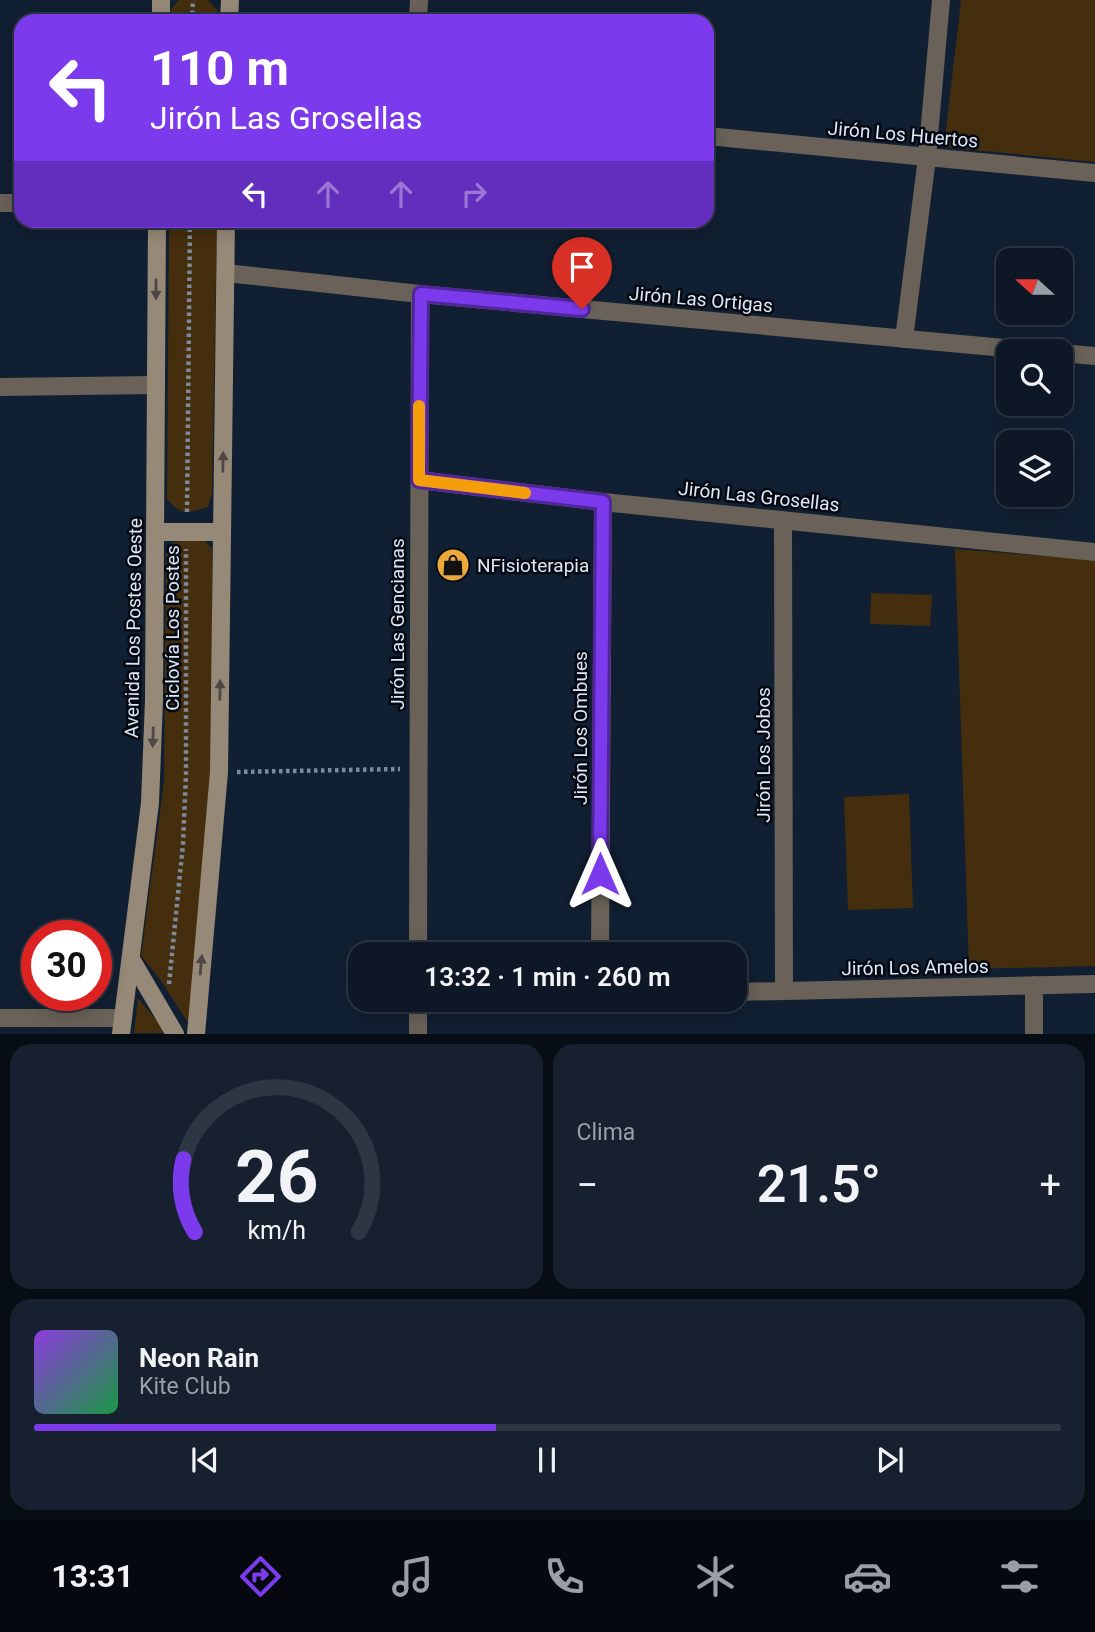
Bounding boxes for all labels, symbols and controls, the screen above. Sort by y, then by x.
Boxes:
text: 110 m [150,40,289,97]
icon: left [35,42,126,133]
text: Jirón Las Grosellas [150,99,422,137]
street label: Jirón Los Huertos [827,116,979,153]
icon: left [236,175,274,213]
icon: ahead [309,175,347,213]
icon: ahead [382,175,420,213]
icon: right [455,175,493,213]
pin [552,237,612,309]
icon: arrive [563,248,601,286]
north arrow [996,248,1073,326]
map controls [996,248,1073,507]
one-way arrow [150,278,162,300]
street label: Jirón Las Ortigas [628,282,774,317]
button: search [996,339,1073,416]
button: layers [996,430,1073,507]
one-way arrow [217,451,229,473]
street label: Jirón Las Grosellas [677,477,841,516]
street label: Avenida Los Postes Oeste [120,518,147,738]
street label: Jirón Las Gencianas [386,538,409,710]
street label: Ciclovía Los Postes [161,545,184,711]
shop icon: NFisioterapia [434,546,472,584]
place label: NFisioterapia [477,554,589,577]
street label: Jirón Los Ombues [569,651,592,805]
one-way arrow [214,679,226,701]
street label: Jirón Los Jobos [752,687,775,823]
one-way arrow [147,726,158,748]
position arrow [563,837,637,911]
speed limit sign: 30 [21,920,112,1011]
one-way arrow [196,954,207,976]
street label: Jirón Los Amelos [841,955,989,980]
text: 13:32 · 1 min · 260 m [424,962,671,992]
text: Clima [577,1119,635,1146]
text: 26 [234,1135,318,1221]
text: 21.5° [757,1154,881,1215]
text: − [577,1163,598,1207]
text: + [1039,1163,1061,1207]
text: km/h [247,1216,306,1245]
text: Neon Rain [139,1343,259,1373]
text: Kite Club [139,1373,231,1400]
icon: previous [186,1441,224,1479]
icon: pause [528,1441,566,1479]
icon: next [871,1441,909,1479]
icon: directions [236,1552,285,1601]
icon: music [388,1552,437,1601]
icon: phone [540,1552,589,1601]
icon: climate [691,1552,740,1601]
icon: car [843,1552,892,1601]
icon: filters [995,1552,1044,1601]
text: 13:31 [51,1557,134,1595]

